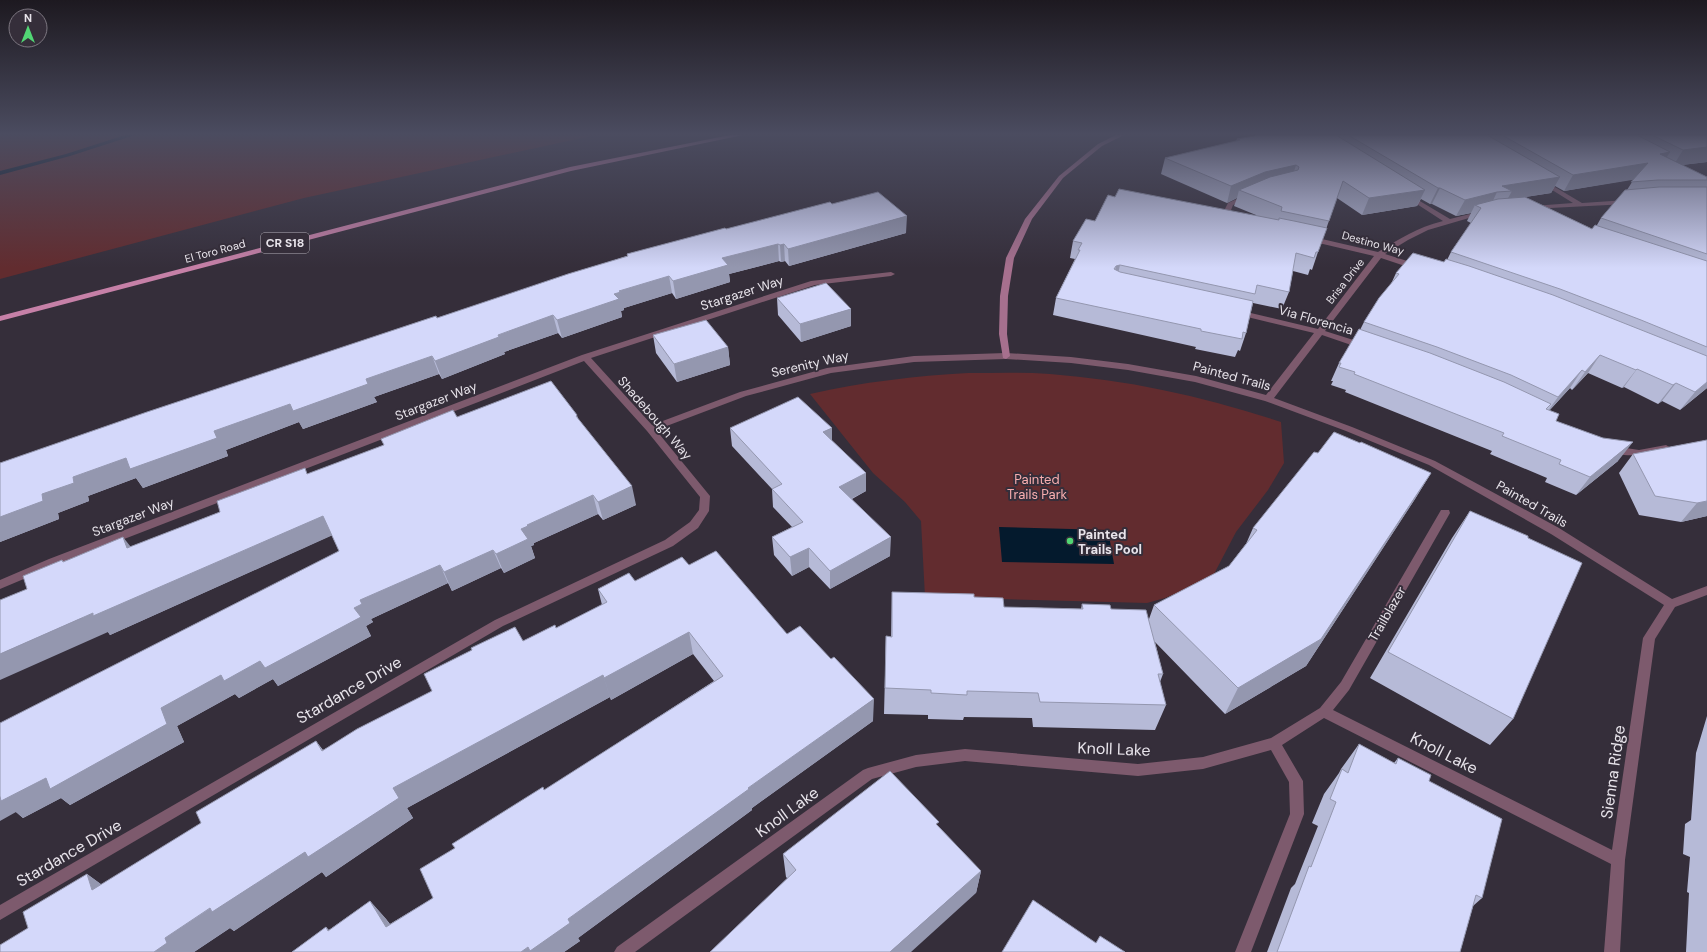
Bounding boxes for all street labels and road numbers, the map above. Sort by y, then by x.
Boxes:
street label: Destino Way [1340,228,1406,258]
road number: CR S18 [261,233,309,253]
street label: El Toro Road [183,236,247,266]
street label: Brisa Drive [1323,255,1367,307]
street label: Stargazer Way [698,272,786,314]
street label: Via Florencia [1277,301,1355,339]
street label: Serenity Way [769,347,851,381]
street label: Painted Trails [1191,357,1273,395]
street label: Shadebough Way [614,373,696,463]
street label: Stargazer Way [393,378,479,424]
street label: Painted Trails [1493,477,1571,531]
street label: Stargazer Way [90,494,176,540]
street label: Trailblazer [1364,583,1410,645]
street label: Stardance Drive [293,651,405,729]
street label: Sienna Ridge [1596,724,1630,820]
street label: Knoll Lake [1407,727,1481,779]
street label: Knoll Lake [1077,737,1151,761]
street label: Knoll Lake [751,782,823,842]
street label: Stardance Drive [13,814,125,892]

